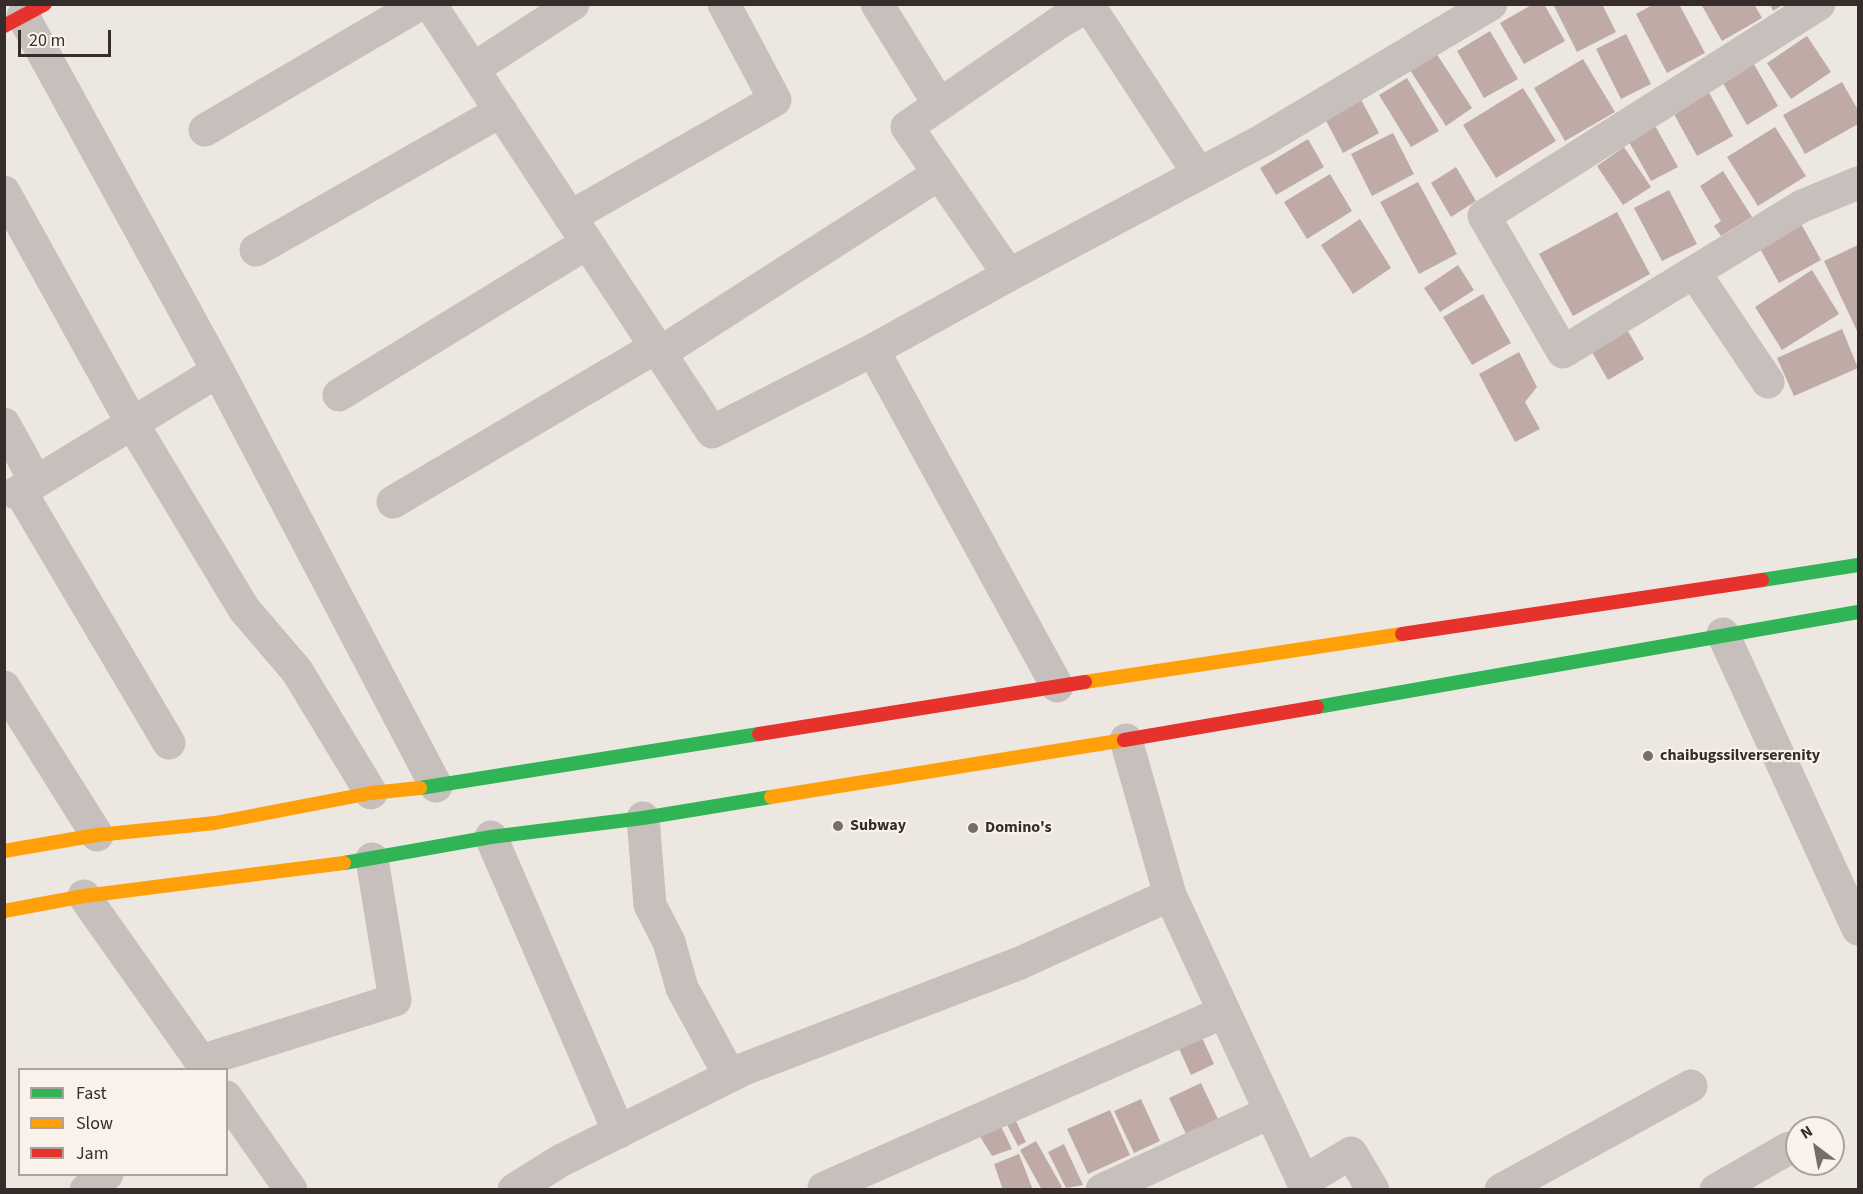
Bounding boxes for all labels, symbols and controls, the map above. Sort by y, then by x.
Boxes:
scale bar [21,18,114,56]
text: 20 m [29,28,65,53]
place label: chaibugssilverserenity [1660,746,1820,766]
marker: chaibugssilverserenity [1641,749,1655,763]
place label: Subway [850,816,906,836]
place label: Domino's [985,818,1052,838]
marker: Subway [831,819,845,833]
marker: Domino's [966,821,980,835]
legend [18,1068,228,1176]
text: Fast [76,1081,107,1106]
text: Slow [76,1111,113,1136]
north arrow [1785,1116,1845,1176]
text: N [1796,1120,1817,1145]
text: Jam [76,1141,109,1166]

